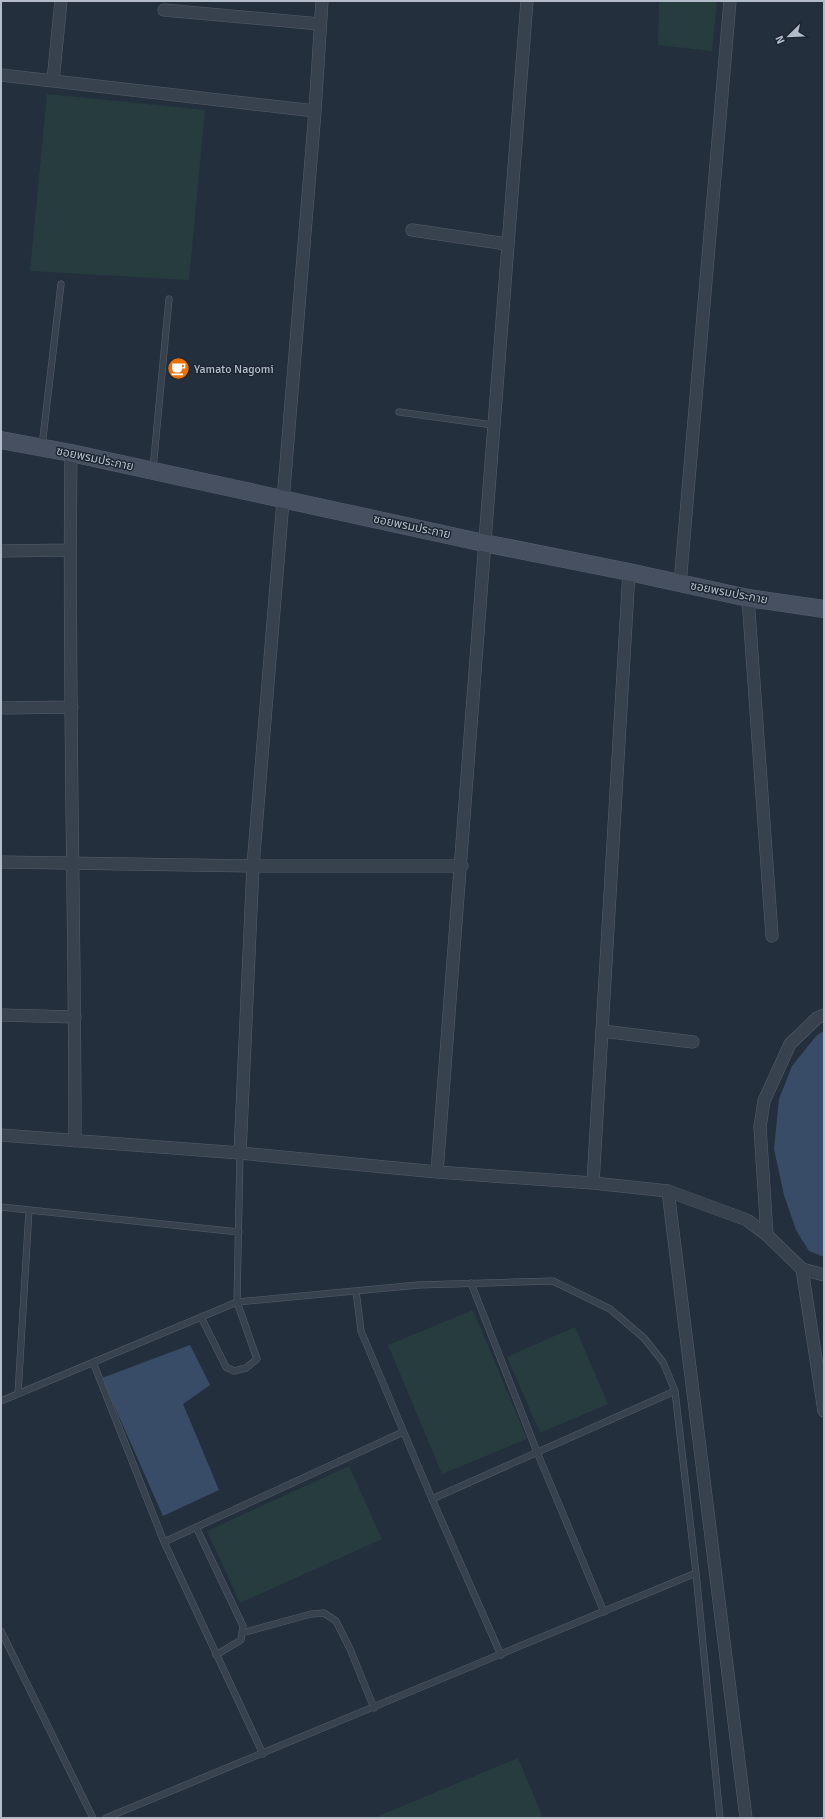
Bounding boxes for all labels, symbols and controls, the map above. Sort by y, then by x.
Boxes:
north arrow [769,16,809,56]
text: N [773,34,788,46]
cafe icon: Yamato Nagomi [166,356,192,382]
place label: Yamato Nagomi [194,362,274,377]
street label: ซอยพรมประกาย [55,443,135,475]
street label: ซอยพรมประกาย [372,511,452,543]
street label: ซอยพรมประกาย [689,578,769,608]

